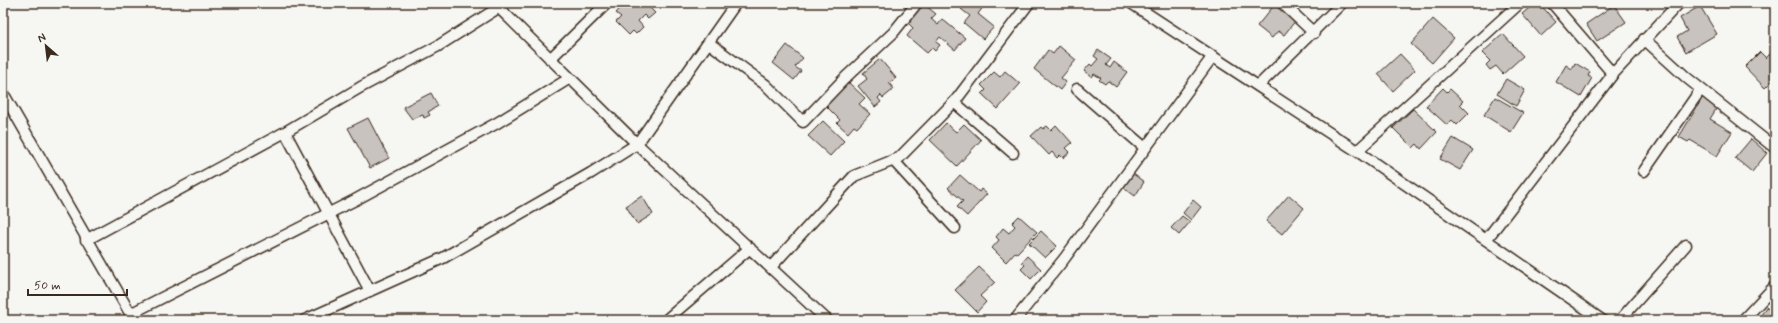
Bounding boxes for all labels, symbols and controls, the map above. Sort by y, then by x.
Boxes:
north arrow [26,26,66,66]
text: N [35,30,48,46]
scale bar [28,271,127,297]
text: 50 m [34,278,61,294]

